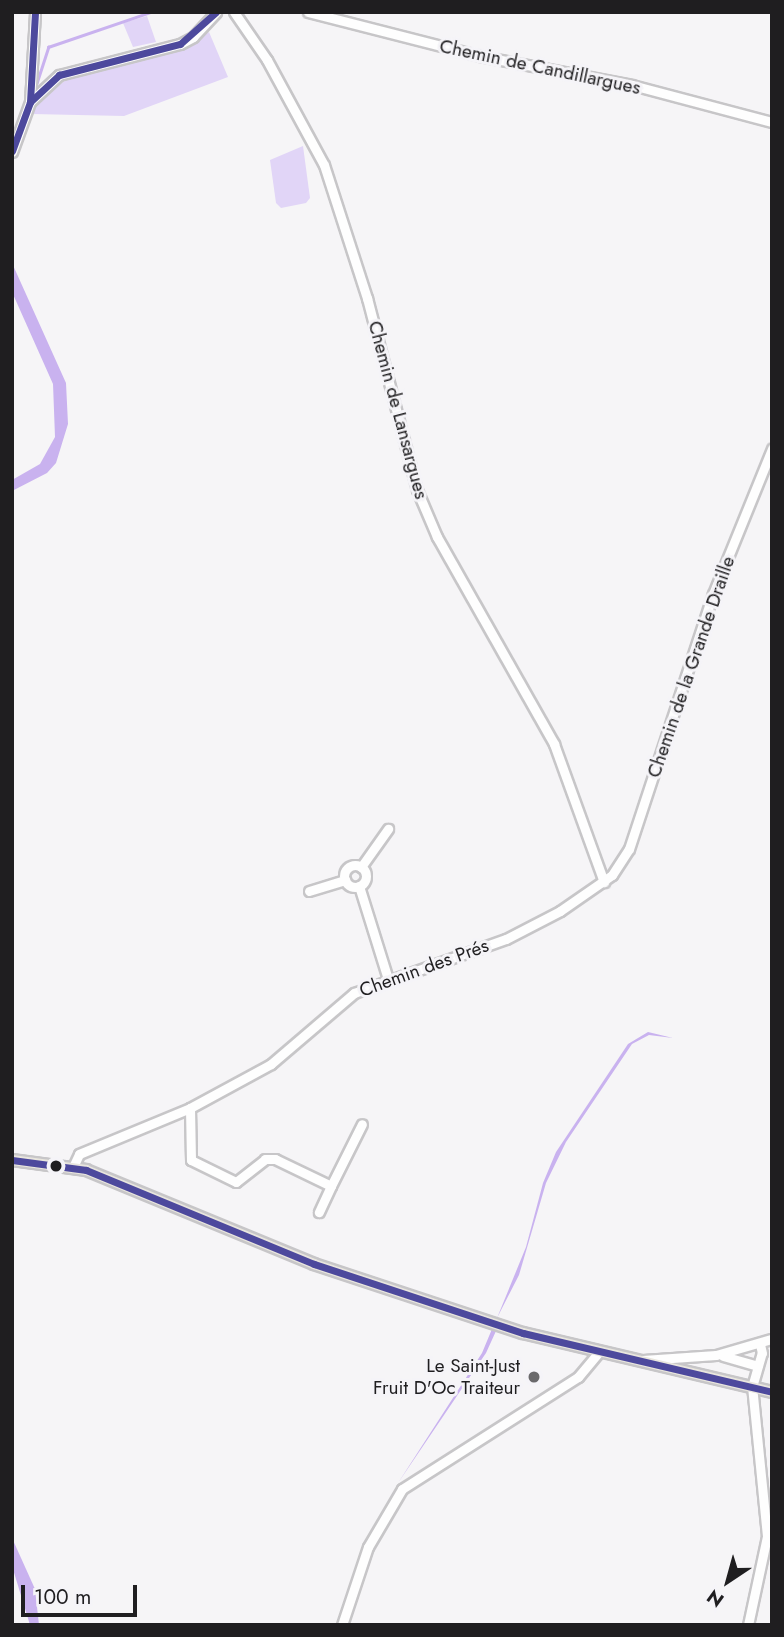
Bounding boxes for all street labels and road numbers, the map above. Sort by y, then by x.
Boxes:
street label: Chemin de Candillargues [437,35,643,99]
street label: Chemin de Lansargues [363,318,433,502]
street label: Chemin de la Grande Draille [642,553,740,781]
street label: Chemin des Prés [356,934,492,1002]

